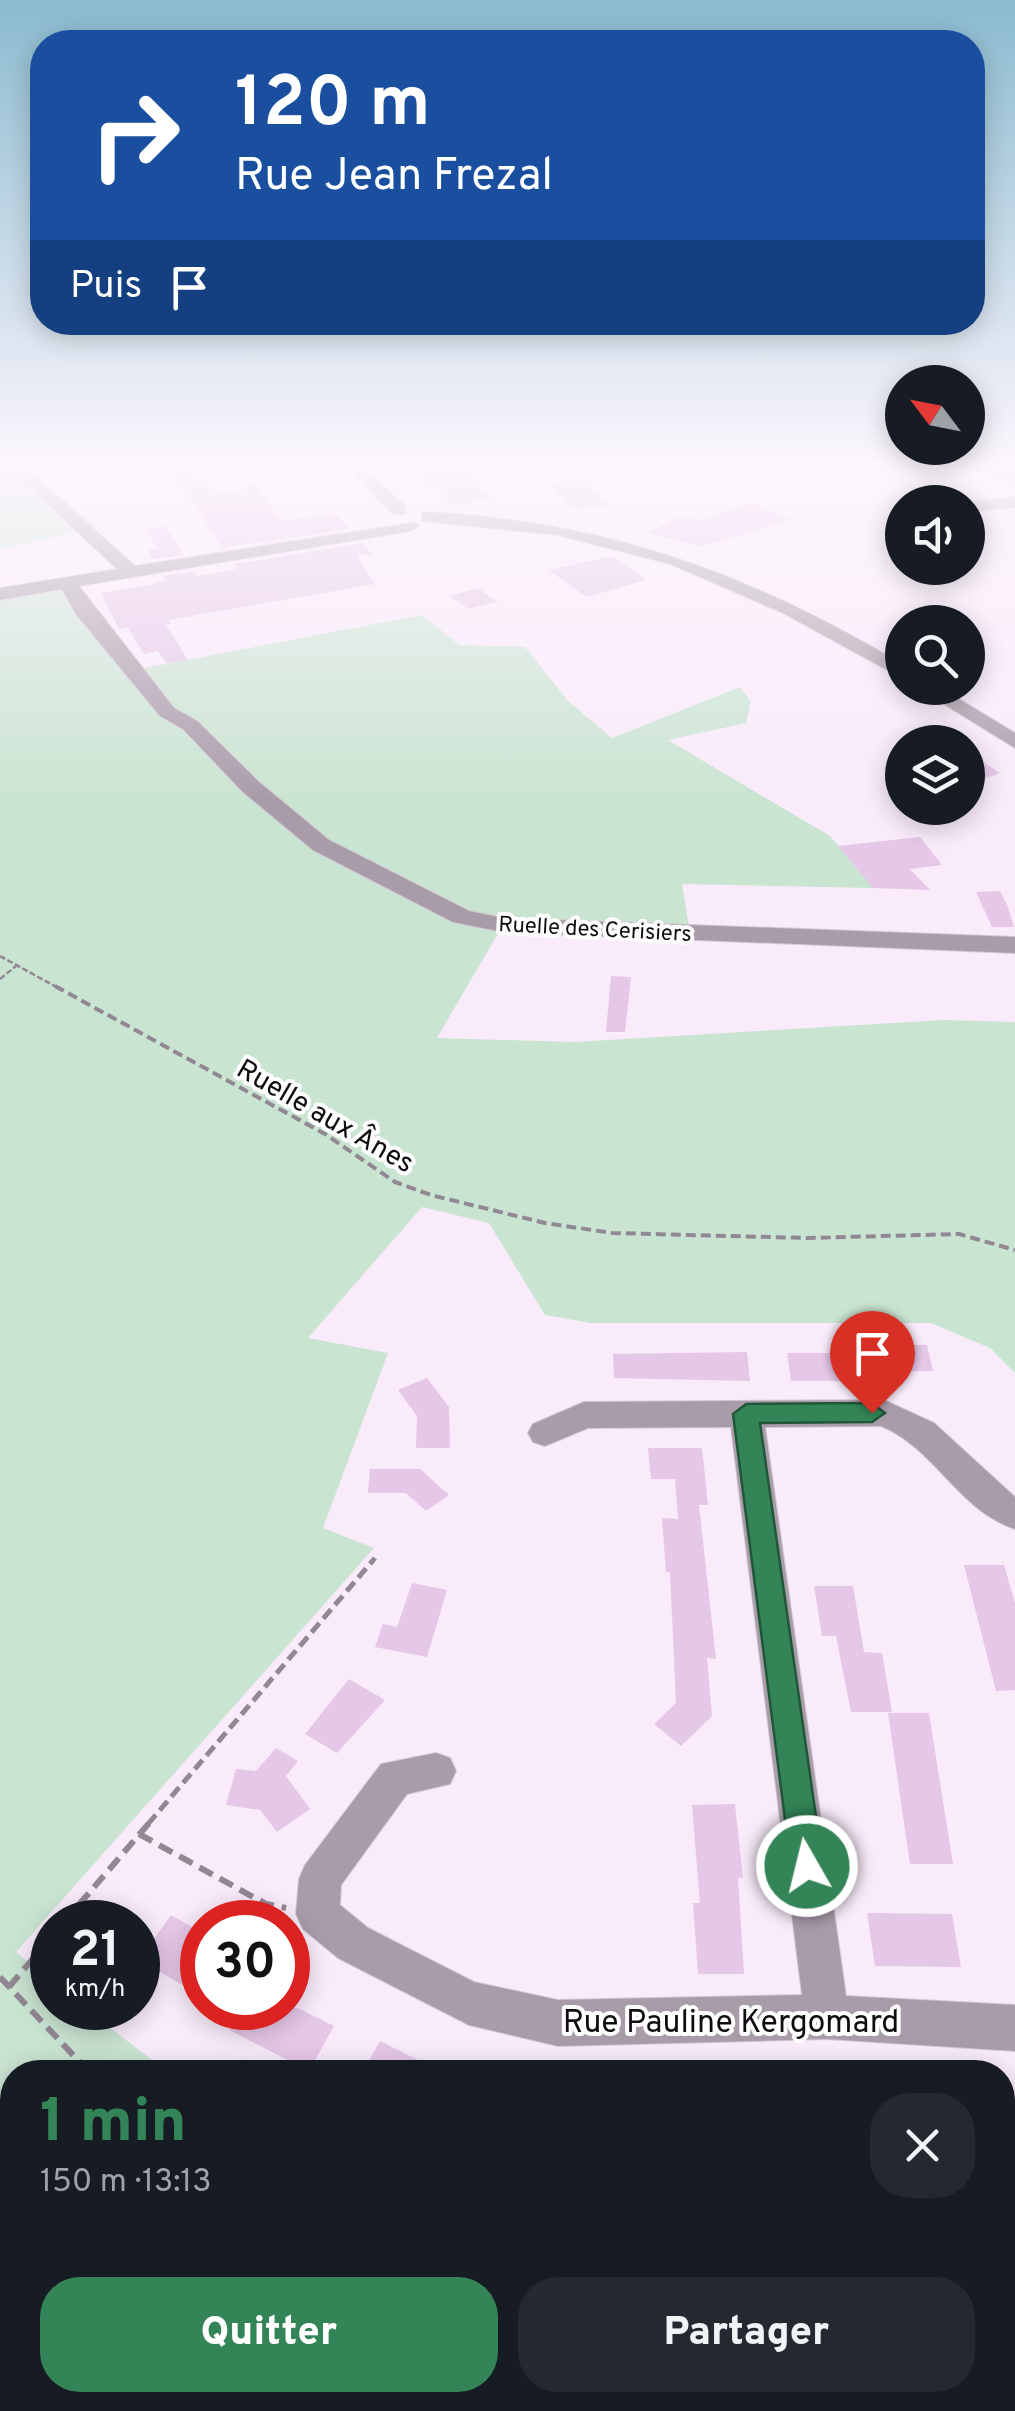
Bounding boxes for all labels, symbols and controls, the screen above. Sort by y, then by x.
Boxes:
text: 120 m [235,62,431,151]
icon: right [70,70,200,200]
text: Rue Jean Frezal [235,149,553,206]
icon: arrive [162,260,217,315]
text: Puis [70,263,142,312]
north arrow [885,365,985,465]
map controls [885,365,985,825]
button: sound [885,485,985,585]
button: search [885,605,985,705]
button: layers [885,725,985,825]
street label: Ruelle des Cerisiers [498,912,692,949]
street label: Ruelle aux Ânes [229,1051,421,1183]
pin [830,1311,915,1414]
icon: arrive [845,1326,900,1381]
position arrow [755,1814,859,1918]
speed limit sign: 30 [180,1900,310,2030]
text: 21 [70,1921,120,1984]
text: km/h [65,1974,125,2006]
street label: Rue Pauline Kergomard [563,2004,899,2044]
text: 1 min [40,2087,187,2163]
button: close [870,2093,975,2198]
text: 150 m · 13:13 [40,2163,212,2203]
button: Quitter [40,2277,498,2392]
button: Partager [518,2277,975,2392]

